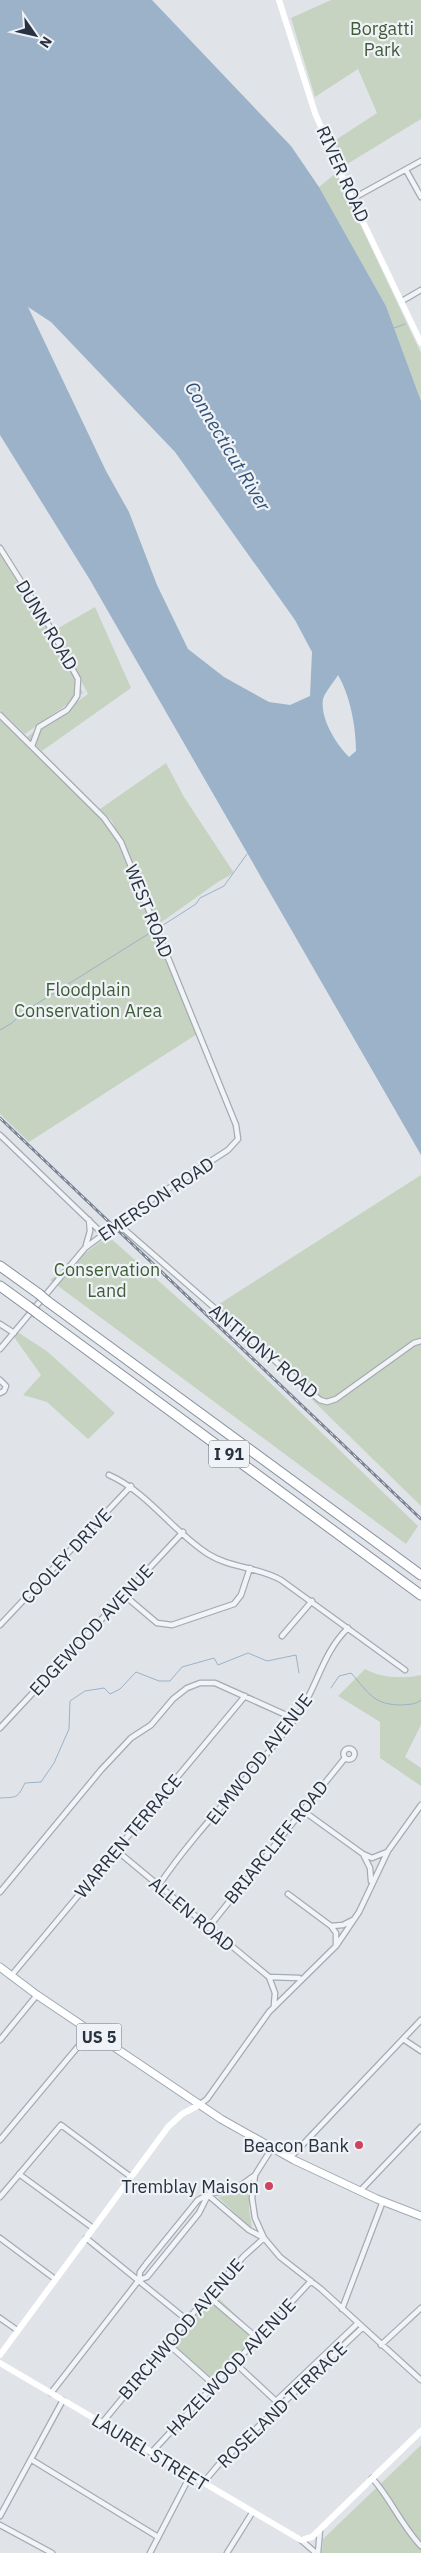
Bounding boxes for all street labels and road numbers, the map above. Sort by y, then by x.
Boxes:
street label: RIVER ROAD [311,122,375,226]
street label: DUNN ROAD [11,576,83,674]
street label: WEST ROAD [120,861,178,961]
street label: EMERSON ROAD [94,1152,218,1246]
street label: ANTHONY ROAD [205,1299,323,1403]
road number: I 91 [209,1440,249,1468]
street label: COOLEY DRIVE [16,1503,116,1609]
street label: EDGEWOOD AVENUE [24,1560,158,1700]
street label: ELMWOOD AVENUE [201,1689,317,1829]
street label: WARREN TERRACE [69,1769,187,1903]
street label: BRIARCLIFF ROAD [219,1775,333,1909]
street label: ALLEN ROAD [145,1872,239,1956]
road number: US 5 [76,2024,122,2050]
street label: BIRCHWOOD AVENUE [113,2254,249,2404]
street label: HAZELWOOD AVENUE [161,2294,301,2440]
street label: ROSELAND TERRACE [212,2337,352,2473]
street label: LAUREL STREET [88,2408,212,2496]

